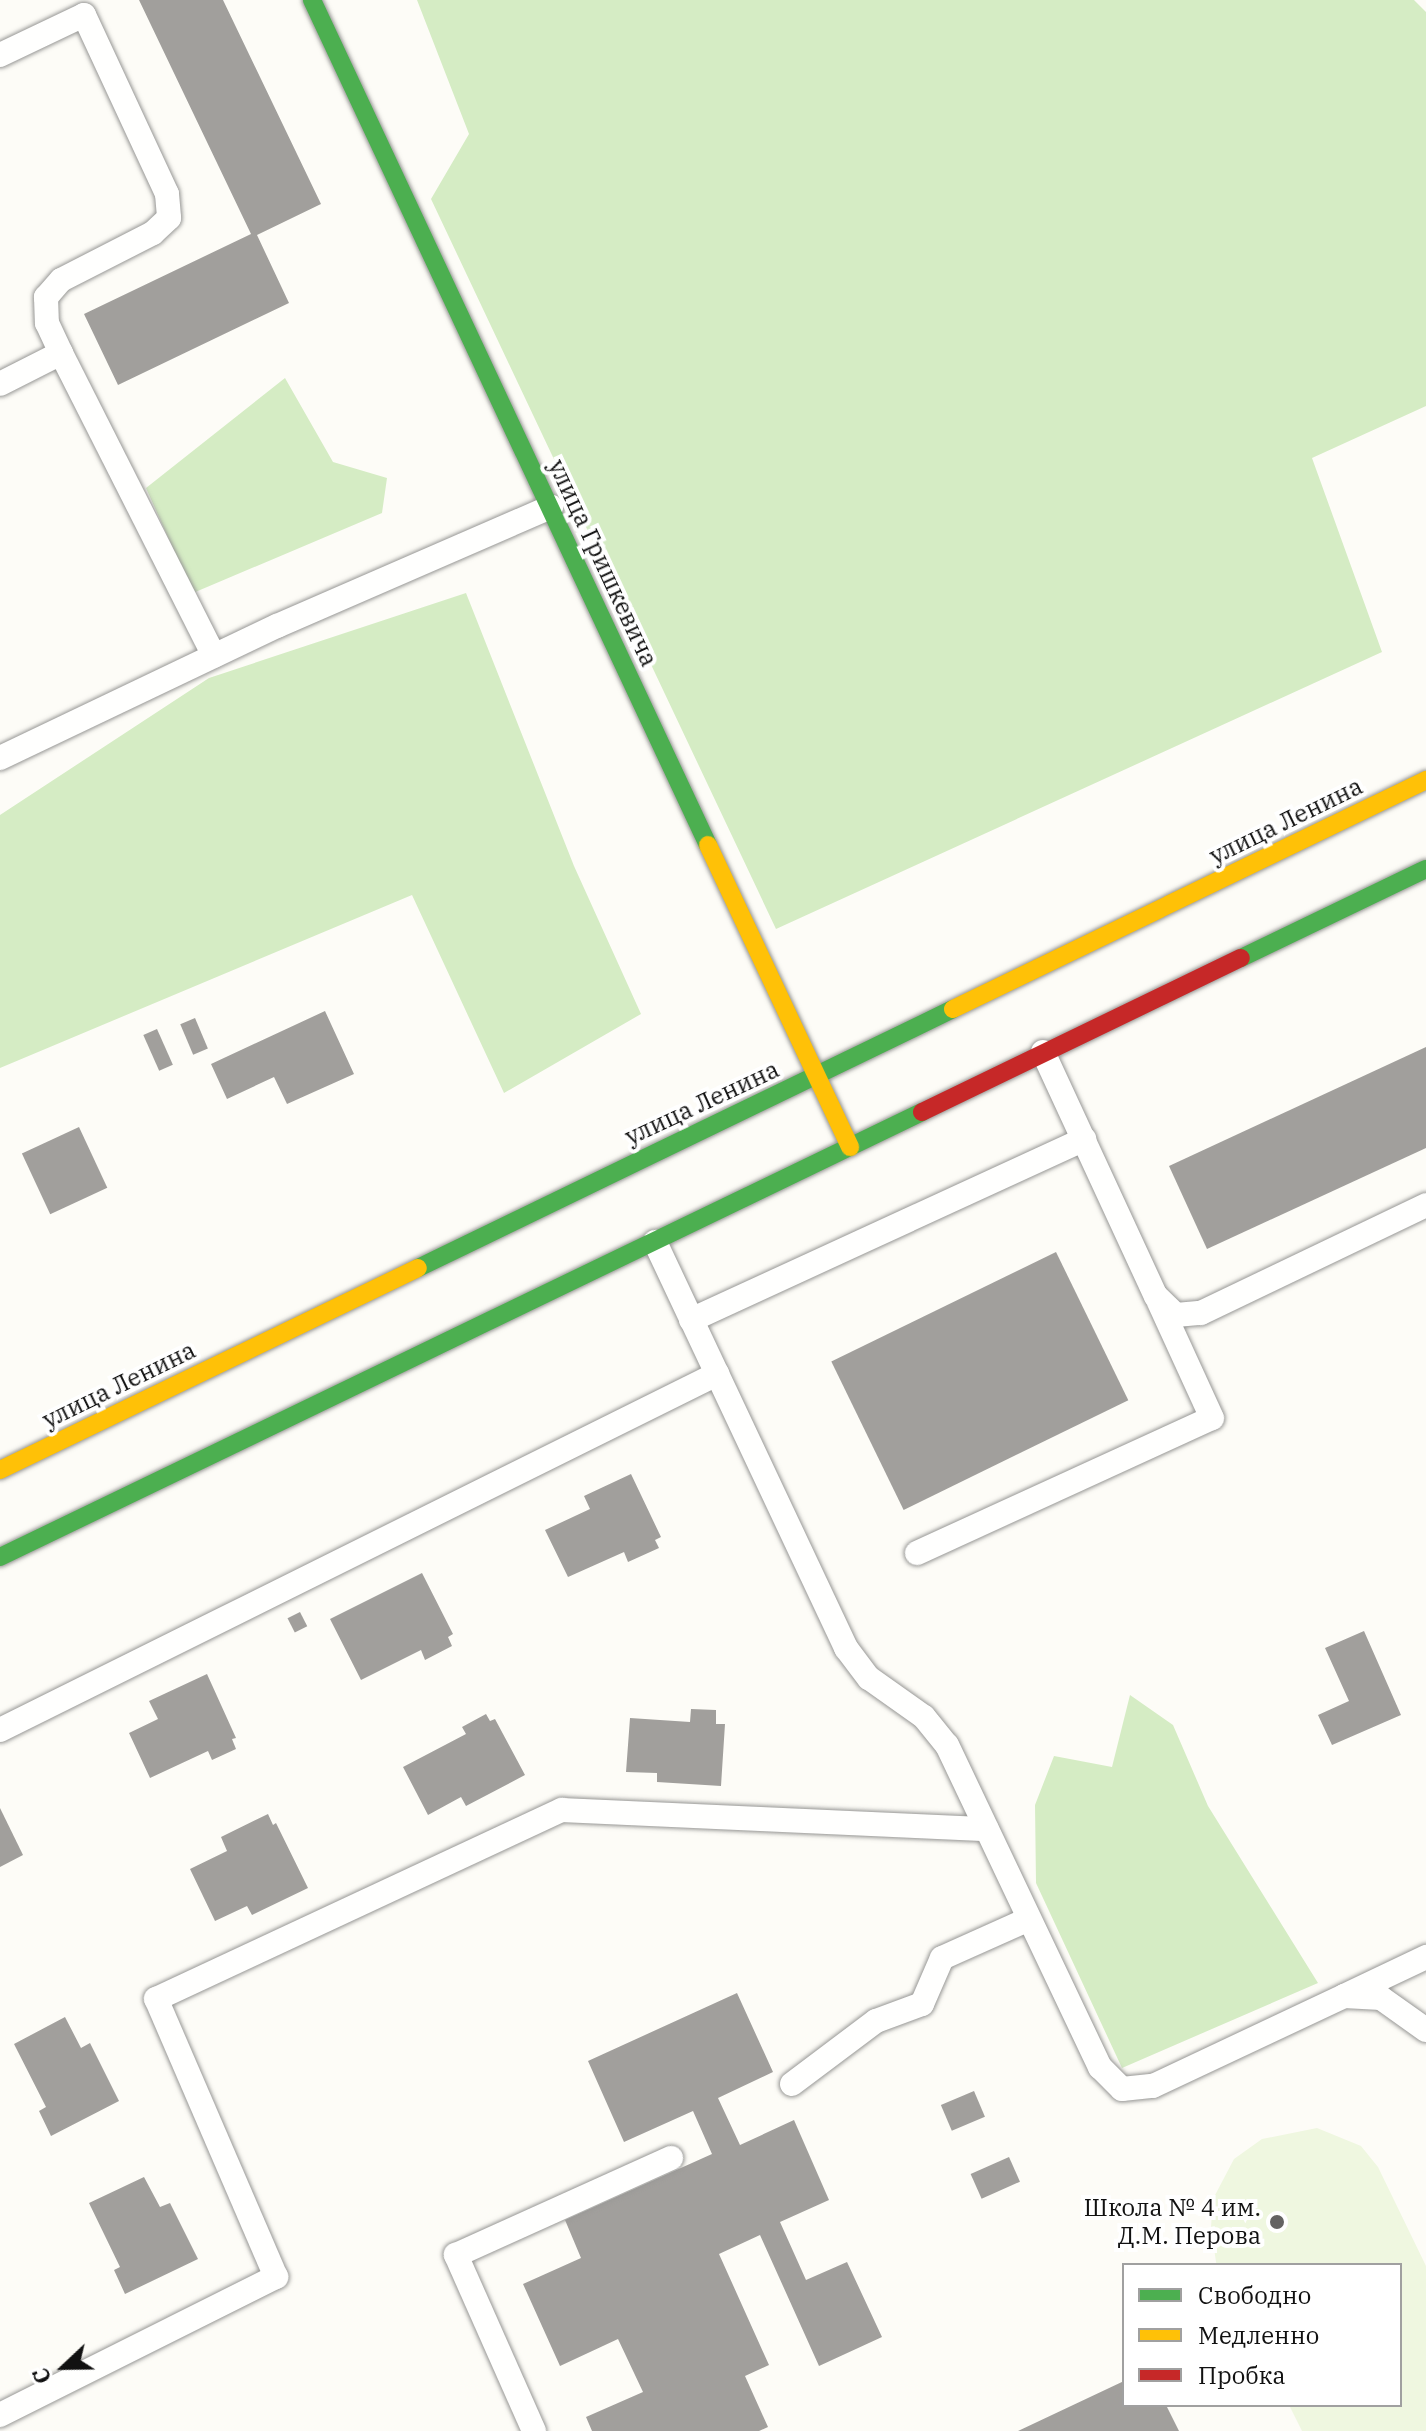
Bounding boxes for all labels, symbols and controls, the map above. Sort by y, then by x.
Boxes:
street label: улица Гришкевича [542,455,664,671]
street label: улица Ленина [1205,772,1367,870]
street label: улица Ленина [620,1055,784,1151]
street label: улица Ленина [38,1336,200,1434]
place label: Школа № 4 им. Д.М. Перова [1084,2194,1261,2250]
marker: Школа № 4 им. Д.М. Перова [1268,2213,1286,2231]
legend [1122,2263,1402,2407]
text: Свободно [1198,2279,1311,2311]
text: Медленно [1198,2319,1319,2351]
north arrow [24,2327,104,2407]
text: Пробка [1198,2359,1286,2391]
text: С [25,2364,57,2388]

